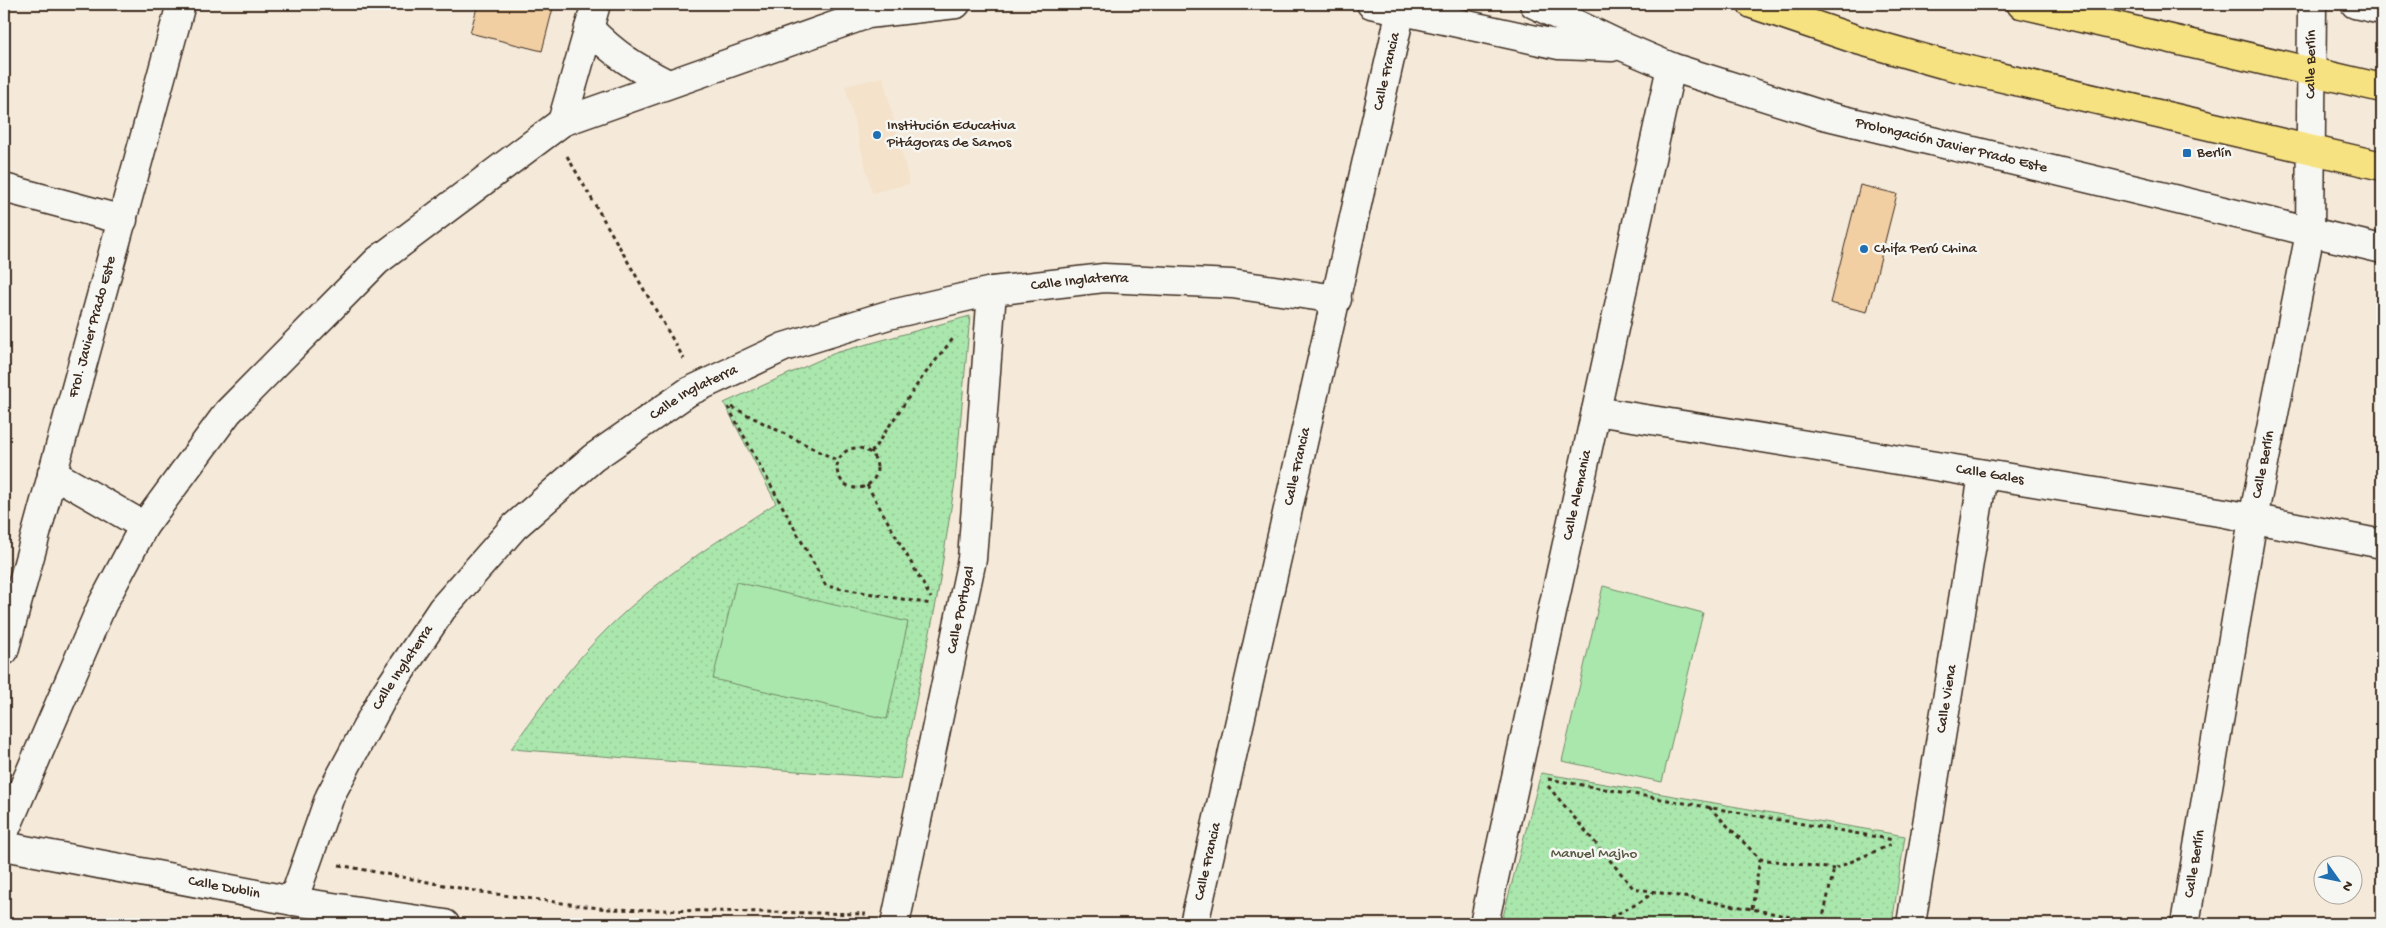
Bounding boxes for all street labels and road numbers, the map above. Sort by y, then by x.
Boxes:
street label: Calle Francia [1369,30,1405,112]
street label: Calle Berlín [2302,30,2321,99]
street label: Prolongación Javier Prado Este [1852,114,2049,177]
street label: Frol. Javier Prado Este [64,254,121,401]
street label: Calle Inglaterra [1030,269,1130,295]
street label: Calle Inglaterra [646,361,741,425]
street label: Calle Francia [1280,425,1315,507]
street label: Calle Berlín [2248,429,2279,500]
street label: Calle Alemania [1559,448,1596,542]
street label: Calle Gales [1954,460,2026,489]
street label: Calle Portugal [943,564,979,655]
street label: Calle Inglaterra [369,621,438,713]
street label: Calle Viena [1933,663,1962,734]
street label: Calle Francia [1191,820,1226,902]
street label: Calle Berlín [2181,828,2210,899]
street label: Calle Dublin [187,872,262,904]

